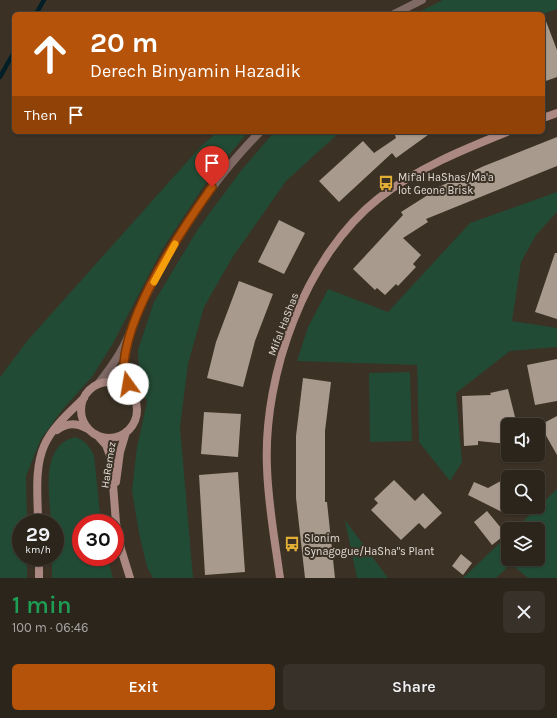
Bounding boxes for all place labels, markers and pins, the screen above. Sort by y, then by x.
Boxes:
pin [195,146,229,187]
place label: Mif'al HaShas/Ma'a lot Geone Brisk [398,171,494,197]
bus stop icon: Mif'al HaShas/Ma'a lot Geone Brisk [377,174,395,192]
place label: Slonim Synagogue/HaSha"s Plant [304,532,434,558]
bus stop icon: Slonim Synagogue/HaSha"s Plant [283,535,301,553]

